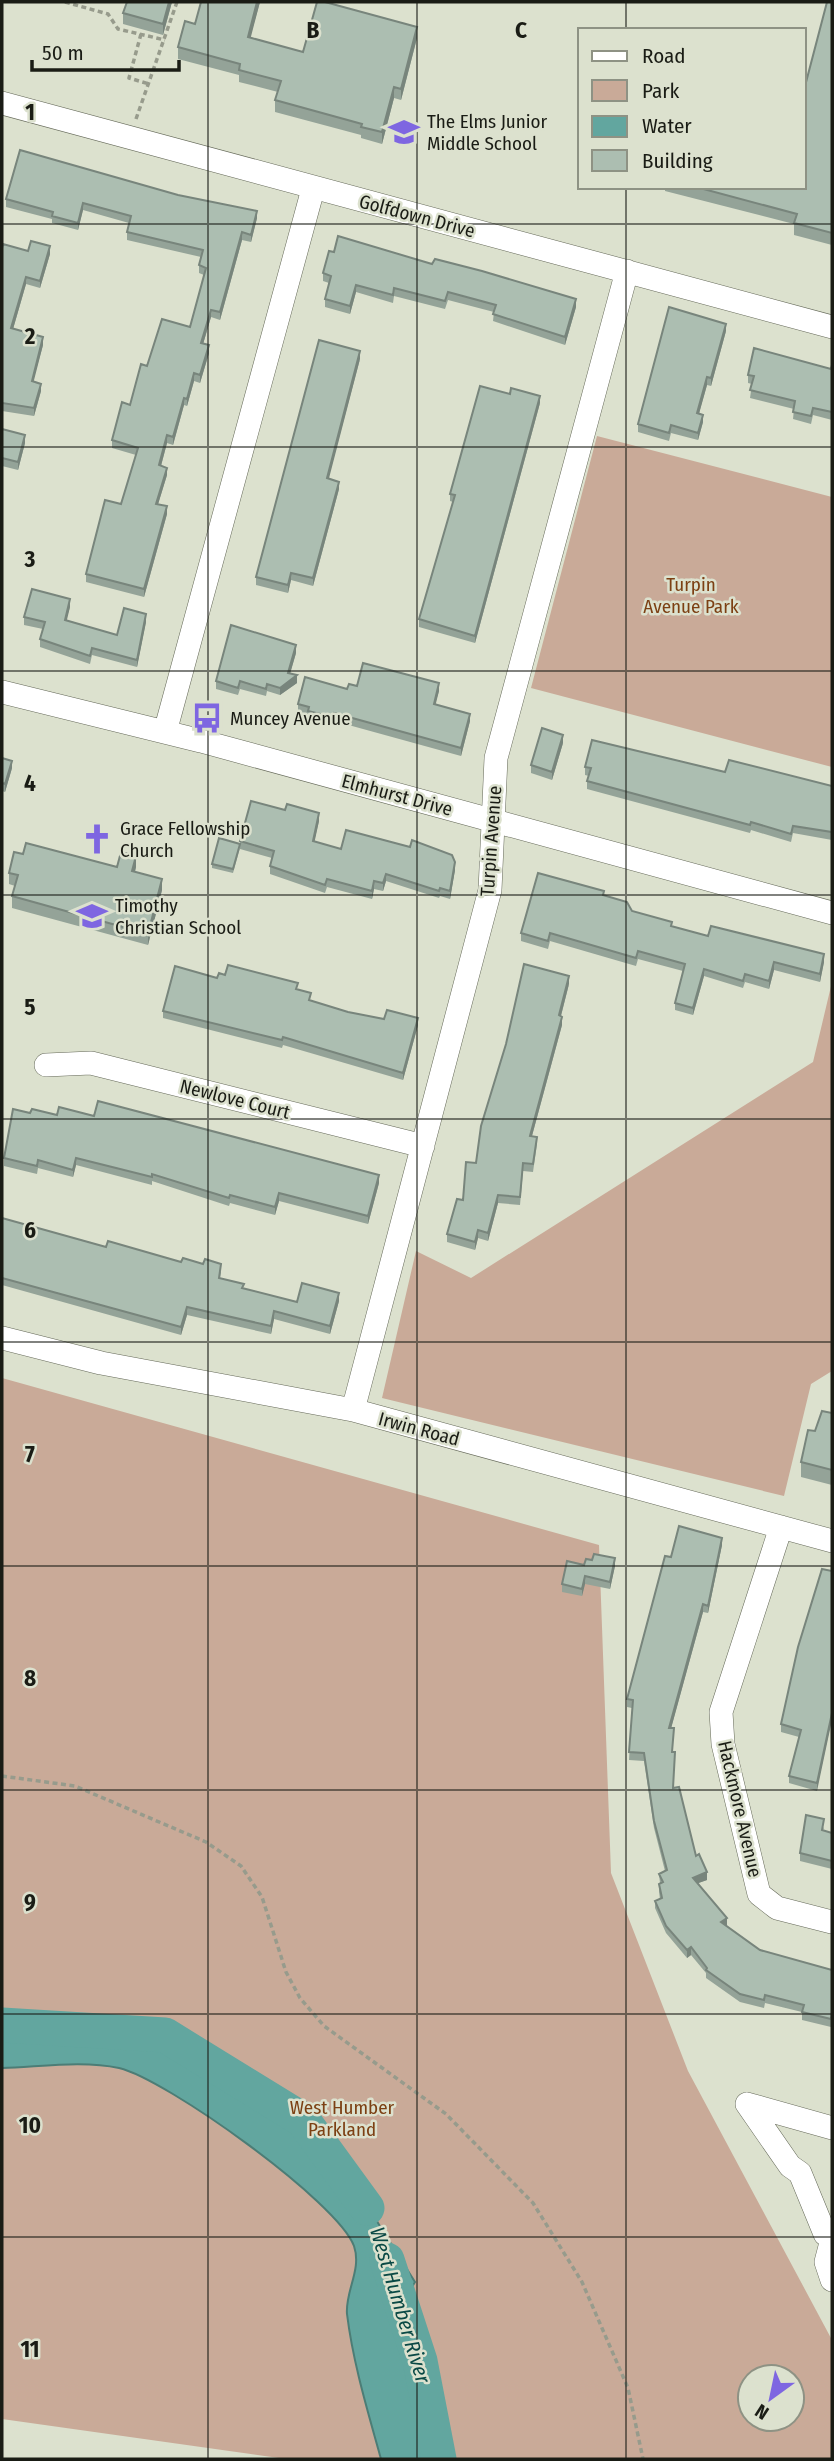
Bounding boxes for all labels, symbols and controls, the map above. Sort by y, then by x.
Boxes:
text: B [307,16,320,44]
text: C [515,16,527,44]
scale bar [32,28,178,72]
legend [578,28,806,189]
text: 50 m [42,40,84,66]
text: Road [642,43,686,69]
text: Park [642,78,680,104]
text: 1 [25,98,35,126]
place label: The Elms Junior Middle School [427,110,548,155]
text: Water [642,113,692,139]
school or university icon: The Elms Junior Middle School [387,115,421,149]
text: Building [642,148,713,174]
street label: Golfdown Drive [357,190,477,242]
text: 2 [24,322,36,350]
text: 3 [24,545,36,573]
park label: Turpin Avenue Park [643,573,739,618]
bus stop icon: Muncey Avenue [190,701,224,735]
place label: Muncey Avenue [230,707,351,730]
text: 4 [24,769,36,797]
street label: Elmhurst Drive [339,769,455,821]
street label: Turpin Avenue [476,785,506,897]
place label: Grace Fellowship Church [120,817,250,862]
church icon: Grace Fellowship Church [80,822,114,856]
place label: Timothy Christian School [115,894,241,939]
school or university icon: Timothy Christian School [75,899,109,933]
text: 5 [24,993,36,1021]
street label: Newlove Court [178,1074,293,1124]
text: 6 [24,1216,36,1244]
street label: Irwin Road [376,1407,462,1451]
text: 7 [25,1440,35,1468]
text: 8 [24,1664,36,1692]
street label: Hackmore Avenue [713,1738,767,1880]
text: 9 [24,1888,36,1916]
park label: West Humber Parkland [290,2096,395,2141]
text: 10 [19,2111,41,2139]
water label: West Humber River [364,2224,436,2387]
text: 11 [20,2335,40,2363]
north arrow [736,2363,806,2433]
text: N [751,2399,773,2425]

